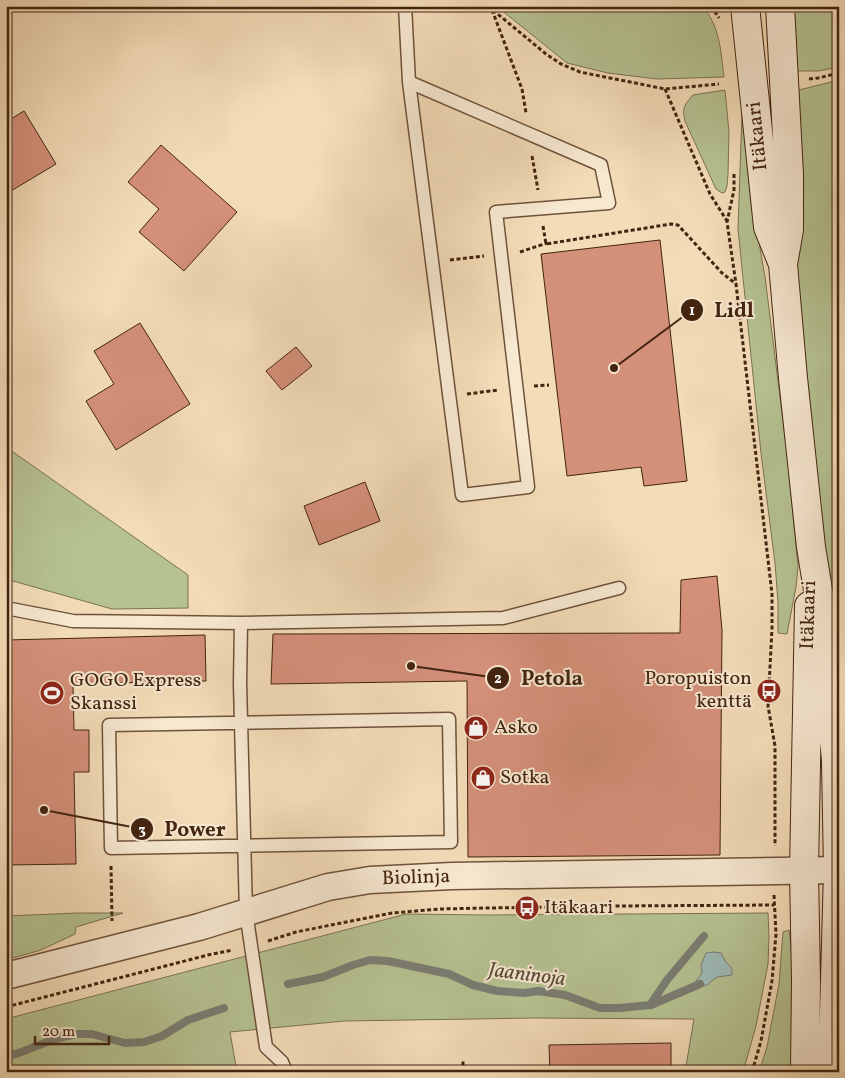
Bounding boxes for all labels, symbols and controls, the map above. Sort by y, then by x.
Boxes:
street label: Itäkaari [740,100,776,172]
callout: Lidl [679,292,764,328]
text: Lidl [714,297,754,326]
text: 1 [689,301,695,322]
street label: Itäkaari [794,580,824,650]
callout: Petola [486,660,593,696]
text: Petola [521,665,583,694]
place label: Poropuiston kenttä [644,665,752,716]
place label: GOGO Express Skanssi [70,667,201,718]
text: 2 [494,669,502,690]
bus stop icon: Poropuiston kenttä [756,678,782,704]
sports icon: GOGO Express Skanssi [39,680,65,706]
place label: Asko [494,714,538,742]
shop icon: Asko [463,715,489,741]
place label: Sotka [500,764,550,792]
shop icon: Sotka [470,765,496,791]
callout: Power [129,811,236,847]
text: Power [164,816,226,845]
text: 3 [138,820,146,841]
street label: Biolinja [381,863,451,893]
place label: Itäkaari [544,894,613,922]
bus stop icon: Itäkaari [514,895,540,921]
water label: Jaaninoja [485,956,567,994]
scale bar [35,1013,109,1045]
text: 20 m [42,1022,75,1043]

